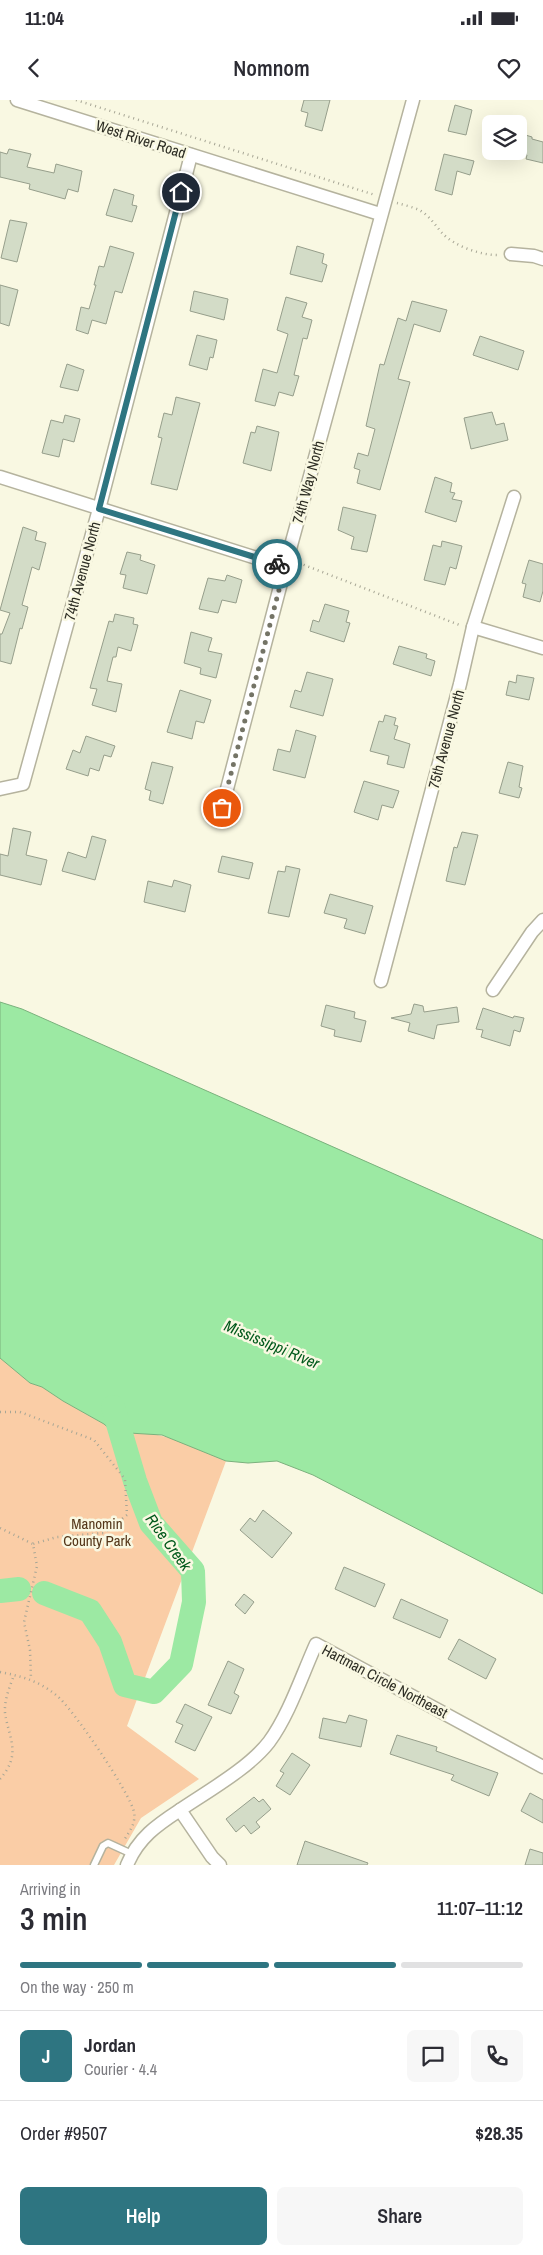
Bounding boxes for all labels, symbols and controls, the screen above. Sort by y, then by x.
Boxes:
text: 11:04 [25,5,64,31]
text: Nomnom [233,53,310,83]
icon: back [20,54,48,82]
icon: heart [495,54,523,82]
street label: West River Road [93,115,189,163]
map controls [482,115,527,160]
button: layers [482,115,527,160]
pin [160,171,202,213]
icon: home [167,178,195,206]
street label: 74th Way North [287,438,329,526]
street label: 74th Avenue North [59,519,105,623]
courier [252,539,302,589]
icon: bike [263,550,291,578]
street label: 75th Avenue North [423,687,469,791]
pin [201,787,243,829]
icon: bag [208,794,236,822]
water label: Mississippi River [221,1314,324,1374]
water label: Rice Creek [141,1509,197,1575]
park label: Manomin County Park [63,1513,132,1551]
street label: Hartman Circle Northeast [319,1639,452,1723]
text: Arriving in [20,1878,81,1900]
text: 11:07–11:12 [437,1895,523,1921]
text: 3 min [20,1897,88,1940]
text: On the way · 250 m [20,1976,134,1998]
button: chat [407,2030,459,2082]
button: phone [471,2030,523,2082]
text: Jordan [84,2032,136,2058]
text: J [42,2043,50,2069]
text: Courier · 4.4 [84,2058,157,2080]
text: Order #9507 [20,2120,107,2146]
text: $28.35 [475,2120,523,2146]
button: Help [20,2187,267,2245]
button: Share [277,2187,523,2245]

